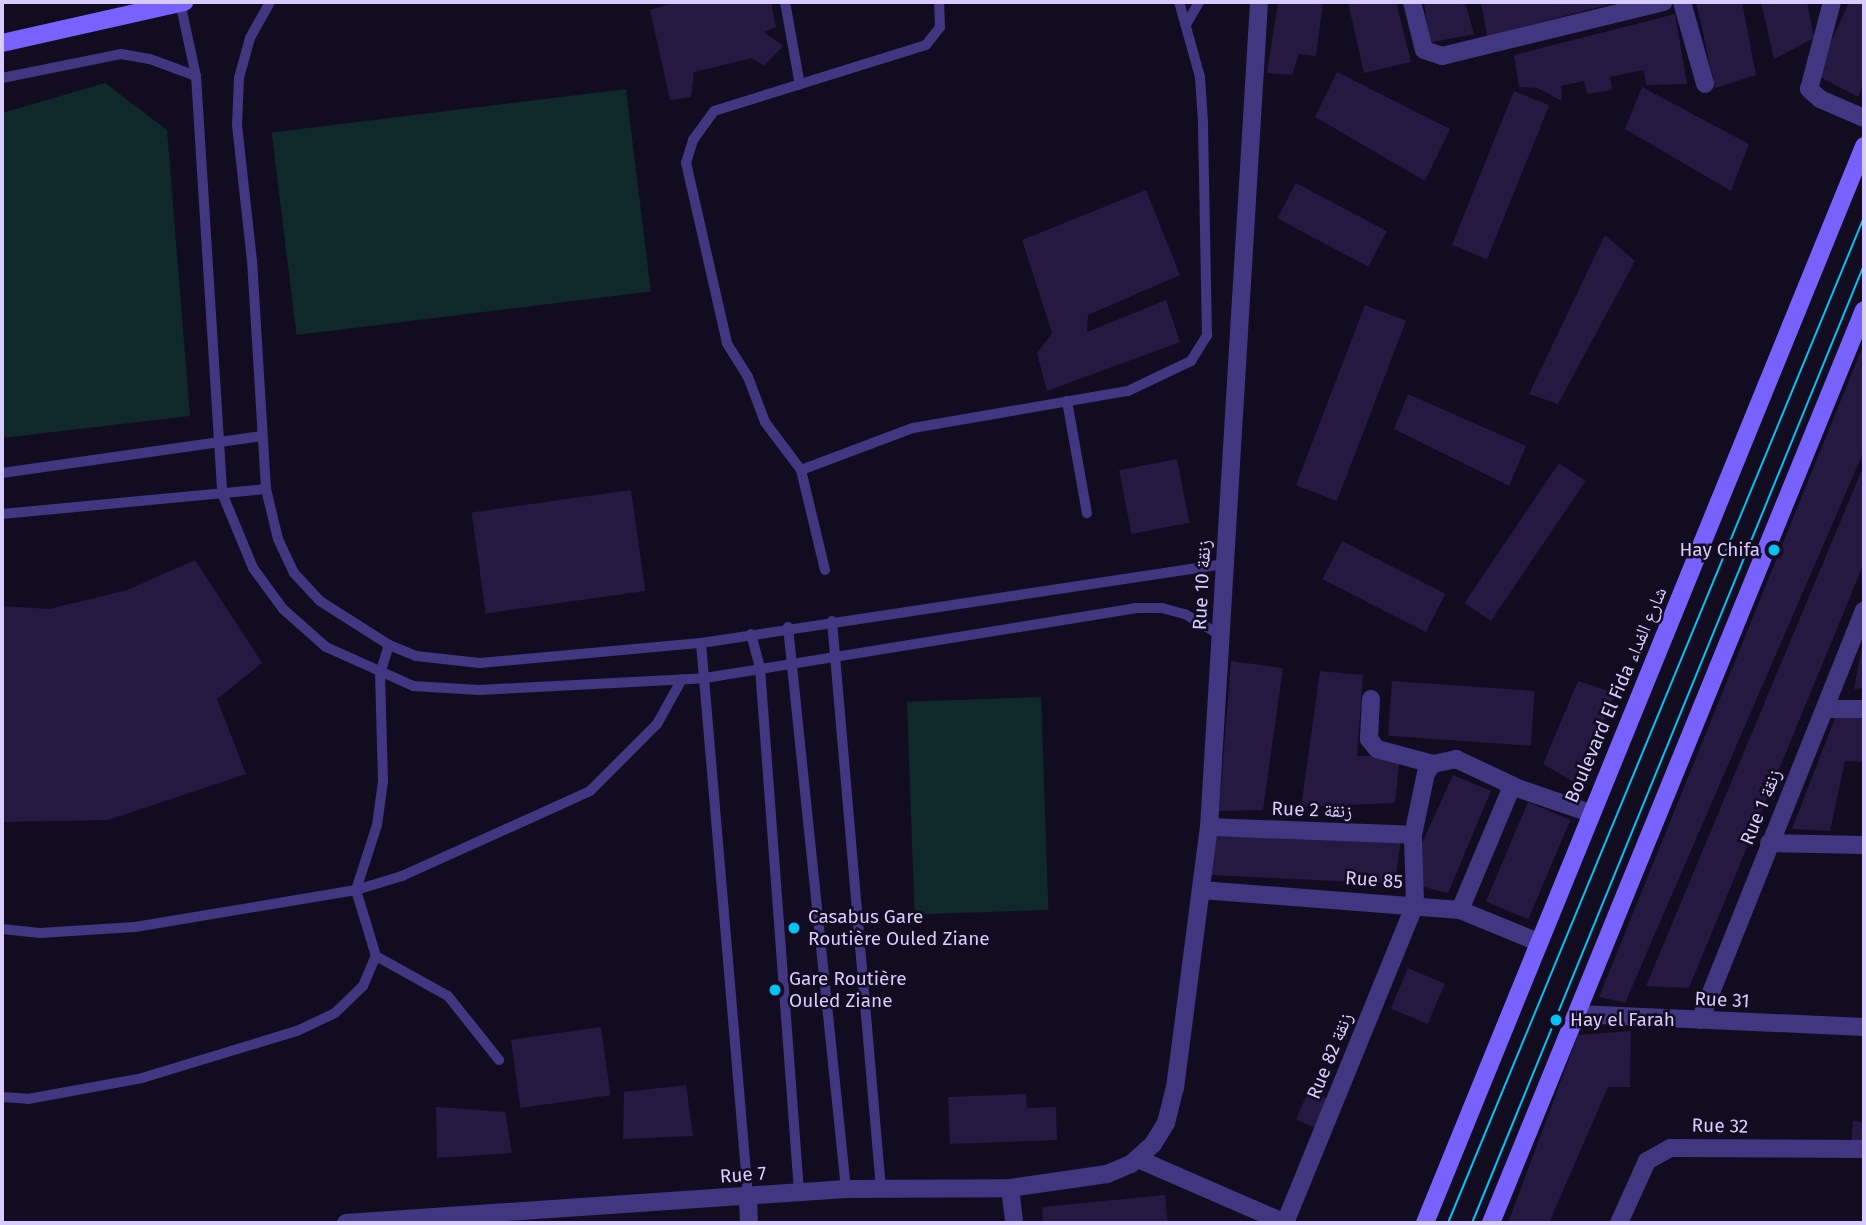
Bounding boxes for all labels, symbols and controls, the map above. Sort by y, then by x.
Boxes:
street label: Rue 10 زنقة [1188,539,1216,631]
place label: Hay Chifa [1679,539,1760,561]
marker: Hay Chifa [1766,542,1782,558]
street label: Boulevard El Fida شارع الفداء [1560,584,1672,806]
street label: Rue 1 زنقة [1736,766,1786,848]
street label: Rue 2 زنقة [1271,797,1353,823]
street label: Rue 85 [1344,867,1404,893]
place label: Casabus Gare Routière Ouled Ziane [808,906,990,950]
marker: Casabus Gare Routière Ouled Ziane [786,920,802,936]
place label: Gare Routière Ouled Ziane [789,968,907,1012]
marker: Gare Routière Ouled Ziane [767,982,783,998]
street label: Rue 31 [1694,987,1750,1013]
street label: Rue 82 زنقة [1302,1009,1358,1103]
place label: Hay el Farah [1570,1009,1675,1031]
marker: Hay el Farah [1548,1012,1564,1028]
street label: Rue 32 [1691,1114,1749,1138]
street label: Rue 7 [719,1162,767,1188]

